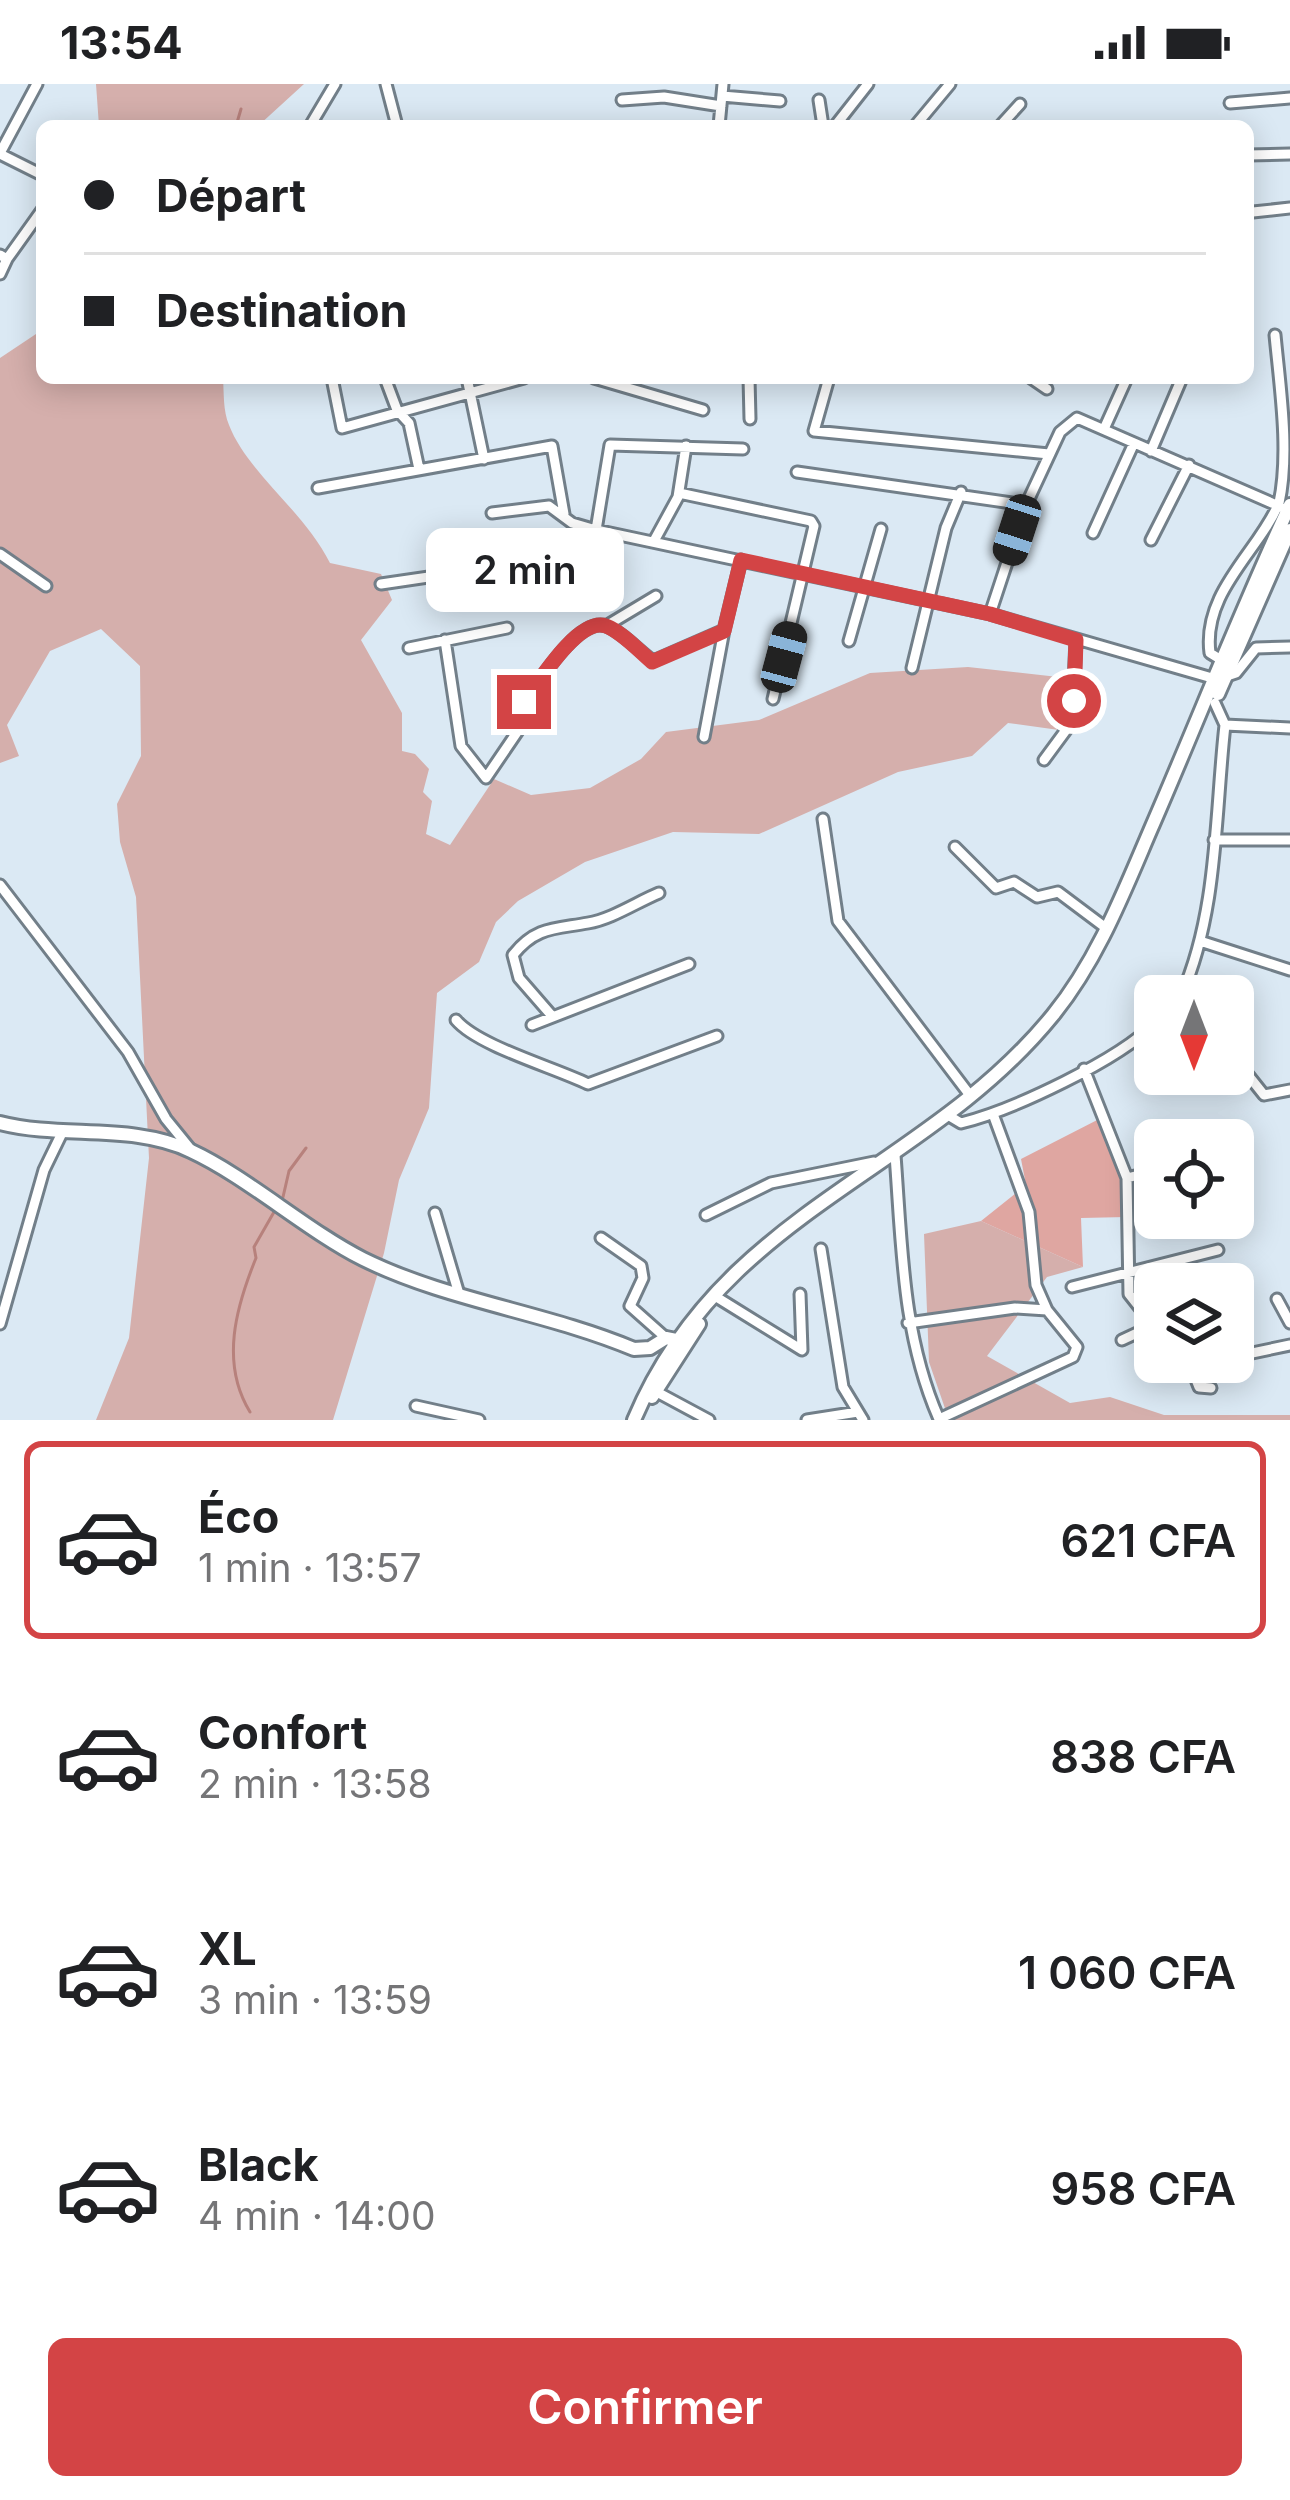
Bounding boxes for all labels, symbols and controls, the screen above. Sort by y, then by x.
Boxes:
text: 13:54 [60,15,183,70]
text: Départ [156,168,306,223]
text: Destination [156,283,408,338]
car [989,490,1045,570]
callout: 2 min [425,528,623,612]
text: 2 min [473,546,577,593]
car [757,618,811,696]
route start [1047,674,1101,728]
route end [497,675,551,729]
north arrow [1134,975,1254,1095]
map controls [1134,975,1254,1383]
button: locate [1134,1119,1254,1239]
button: layers [1134,1263,1254,1383]
icon: car [54,1486,162,1594]
text: Éco [198,1489,279,1544]
text: 621 CFA [1061,1513,1236,1568]
text: 1 min · 13:57 [198,1544,422,1591]
icon: car [54,1702,162,1810]
text: Confort [198,1705,367,1760]
text: 838 CFA [1050,1729,1236,1784]
text: 2 min · 13:58 [198,1760,432,1807]
icon: car [54,1918,162,2026]
text: XL [198,1921,257,1976]
text: 1 060 CFA [1018,1945,1236,2000]
text: 3 min · 13:59 [198,1976,432,2023]
icon: car [54,2134,162,2242]
text: Black [198,2137,319,2192]
text: 958 CFA [1051,2161,1236,2216]
text: 4 min · 14:00 [198,2192,436,2239]
button: Confirmer [48,2338,1242,2476]

